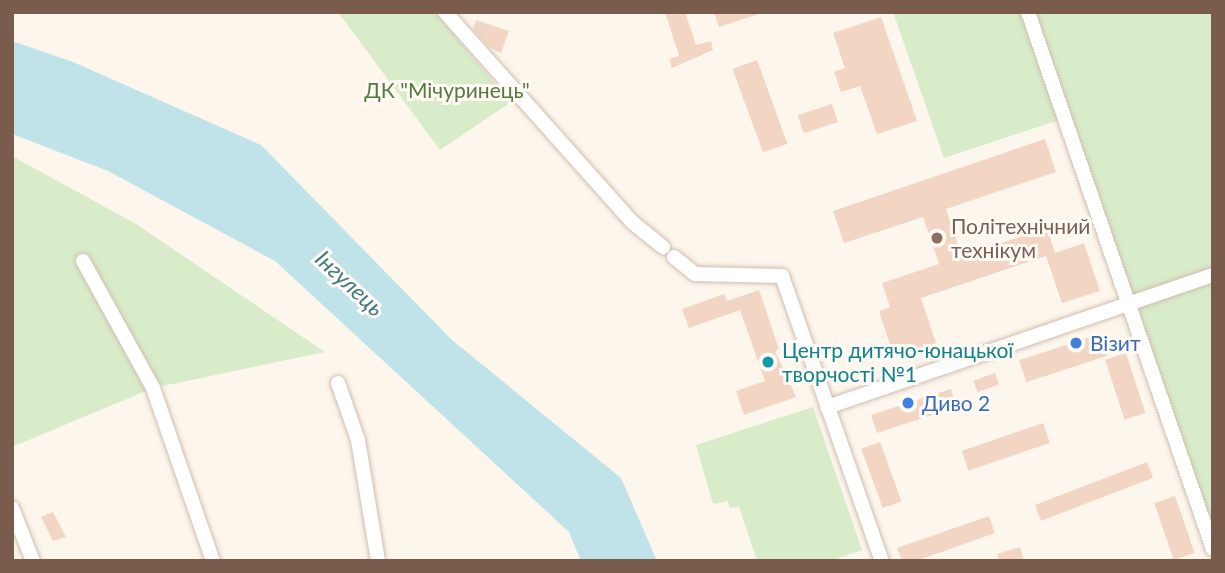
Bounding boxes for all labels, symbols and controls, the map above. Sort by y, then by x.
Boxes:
park label: ДК "Мічуринець" [364,77,530,103]
place label: Політехнічний технікум [951,213,1090,263]
marker: Політехнічний технікум [929,230,945,246]
water label: Інгулець [310,244,390,322]
place label: Візит [1090,330,1141,356]
marker: Візит [1068,335,1084,351]
place label: Центр дитячо-юнацької творчості №1 [782,337,1013,387]
marker: Центр дитячо-юнацької творчості №1 [760,354,776,370]
place label: Диво 2 [922,390,990,416]
marker: Диво 2 [900,395,916,411]

